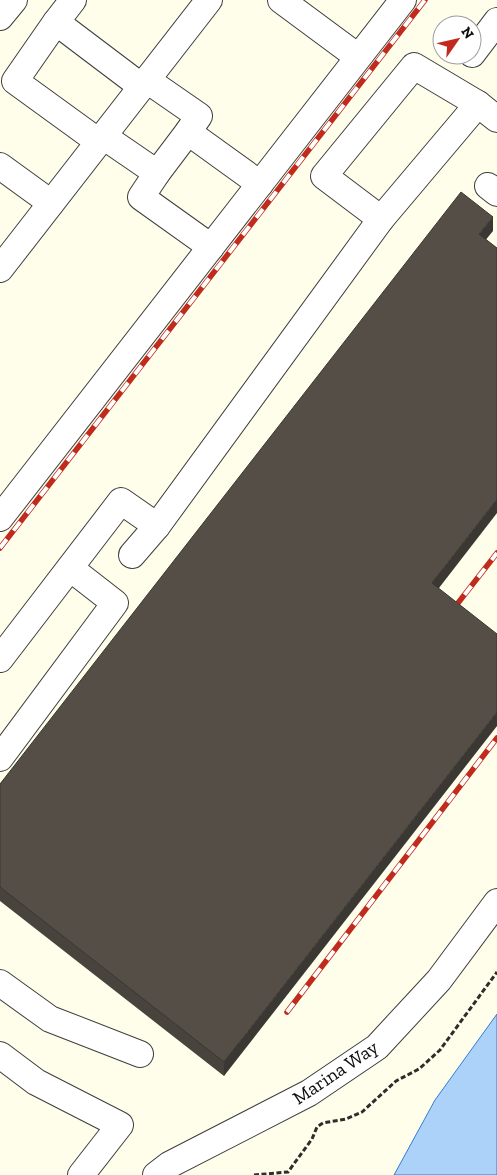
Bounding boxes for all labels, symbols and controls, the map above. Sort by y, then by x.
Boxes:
north arrow [432,15,482,65]
text: N [457,24,478,42]
street label: Marina Way [288,1035,383,1109]

